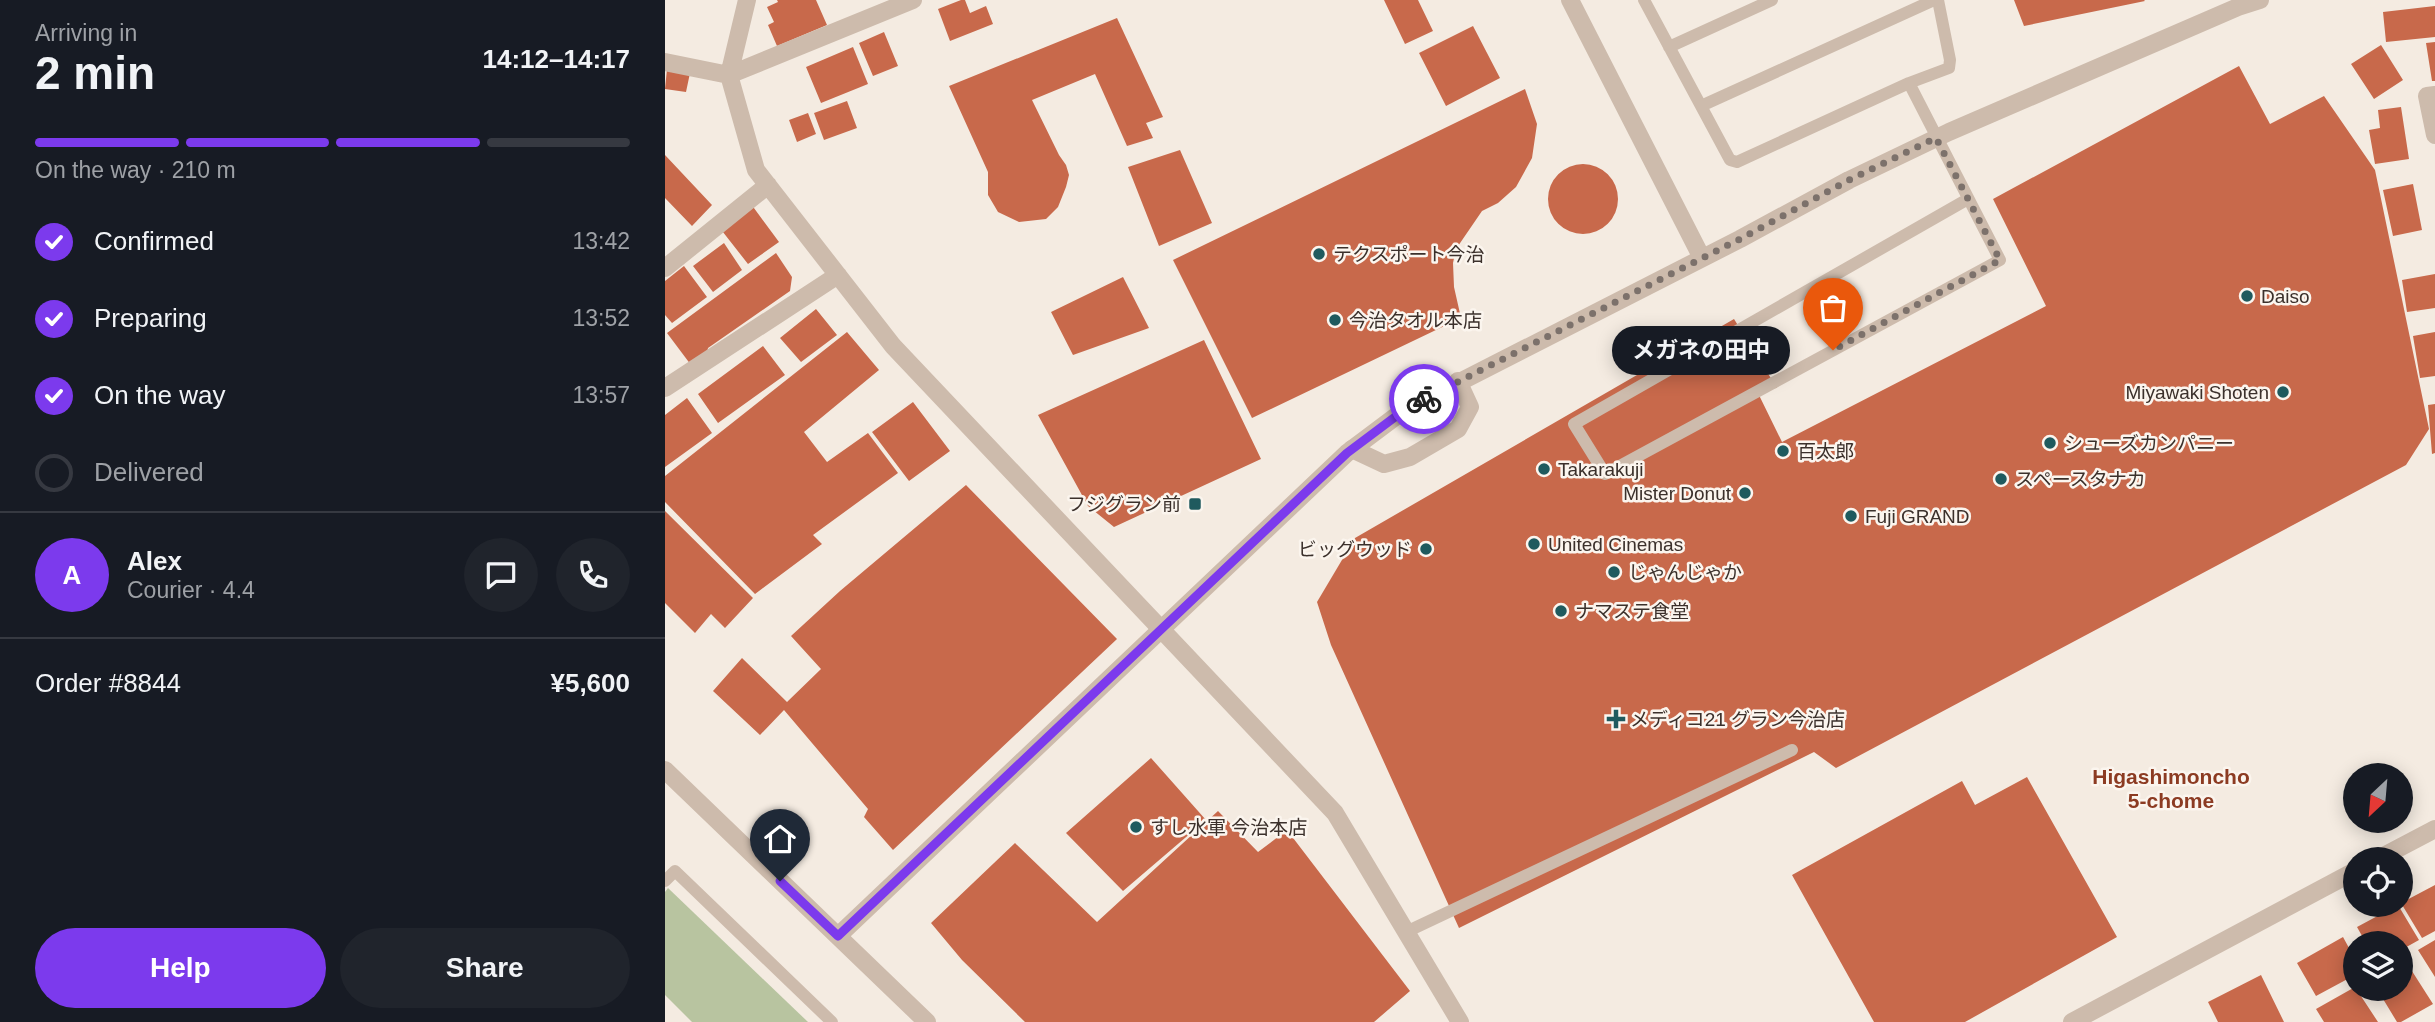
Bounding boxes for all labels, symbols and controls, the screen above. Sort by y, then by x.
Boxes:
text: Arriving in [35,20,137,46]
text: 14:12–14:17 [483,44,630,74]
text: 2 min [35,47,155,99]
text: On the way · 210 m [35,157,236,183]
icon: check [35,223,73,261]
text: Confirmed [94,226,214,256]
text: 13:42 [572,228,630,254]
place label: テクスポート今治 [1333,244,1484,265]
marker: テクスポート今治 [1311,246,1327,262]
pin [1803,278,1863,350]
place label: Daiso [2261,286,2310,307]
marker: Daiso [2239,288,2255,304]
icon: bag [1814,289,1852,327]
icon: check [35,300,73,338]
text: Preparing [94,303,207,333]
text: 13:52 [572,305,630,331]
place label: 今治タオル本店 [1349,310,1482,331]
marker: 今治タオル本店 [1327,312,1343,328]
callout: メガネの田中 [1613,326,1791,374]
text: メガネの田中 [1632,337,1770,363]
courier [1389,364,1459,434]
icon: check [35,377,73,415]
text: On the way [94,380,226,410]
icon: bike [1405,380,1443,418]
text: 13:57 [572,382,630,408]
place label: Miyawaki Shoten [2125,382,2269,403]
marker: Miyawaki Shoten [2275,384,2291,400]
place label: シューズカンパニー [2064,433,2234,454]
marker: シューズカンパニー [2042,435,2058,451]
place label: 百太郎 [1797,441,1854,462]
marker: 百太郎 [1775,443,1791,459]
text: Delivered [94,457,204,487]
place label: Takarakuji [1558,459,1644,480]
marker: Takarakuji [1536,461,1552,477]
place label: スペースタナカ [2015,469,2146,490]
marker: スペースタナカ [1993,471,2009,487]
place label: Mister Donut [1623,483,1732,504]
marker: Mister Donut [1737,485,1753,501]
place label: フジグラン前 [1067,494,1181,515]
marker: フジグラン前 [1187,496,1203,512]
place label: Fuji GRAND [1865,506,1970,527]
marker: Fuji GRAND [1843,508,1859,524]
place label: United Cinemas [1548,534,1683,555]
marker: United Cinemas [1526,536,1542,552]
button: chat [464,538,538,612]
button: phone [556,538,630,612]
place label: ビッグウッド [1298,539,1412,560]
marker: ビッグウッド [1418,541,1434,557]
text: Alex [127,546,182,576]
text: A [63,560,81,590]
place label: じゃんじゃか [1628,562,1742,583]
marker: じゃんじゃか [1606,564,1622,580]
text: Courier · 4.4 [127,577,255,603]
place label: ナマステ食堂 [1575,601,1689,622]
marker: ナマステ食堂 [1553,603,1569,619]
text: Order #8844 [35,668,181,698]
text: ¥5,600 [550,668,630,698]
place label: メディコ21 グラン今治店 [1630,709,1845,730]
marker: メディコ21 グラン今治店 [1608,711,1624,727]
north arrow [2343,763,2413,833]
map controls [2343,763,2413,1001]
district label: Higashimoncho 5-chome [2092,765,2250,812]
pin [750,809,810,881]
place label: すし水軍 今治本店 [1150,817,1307,838]
marker: すし水軍 今治本店 [1128,819,1144,835]
icon: home [761,820,799,858]
button: locate [2343,847,2413,917]
button: Help [35,928,326,1008]
button: Share [340,928,630,1008]
button: layers [2343,931,2413,1001]

